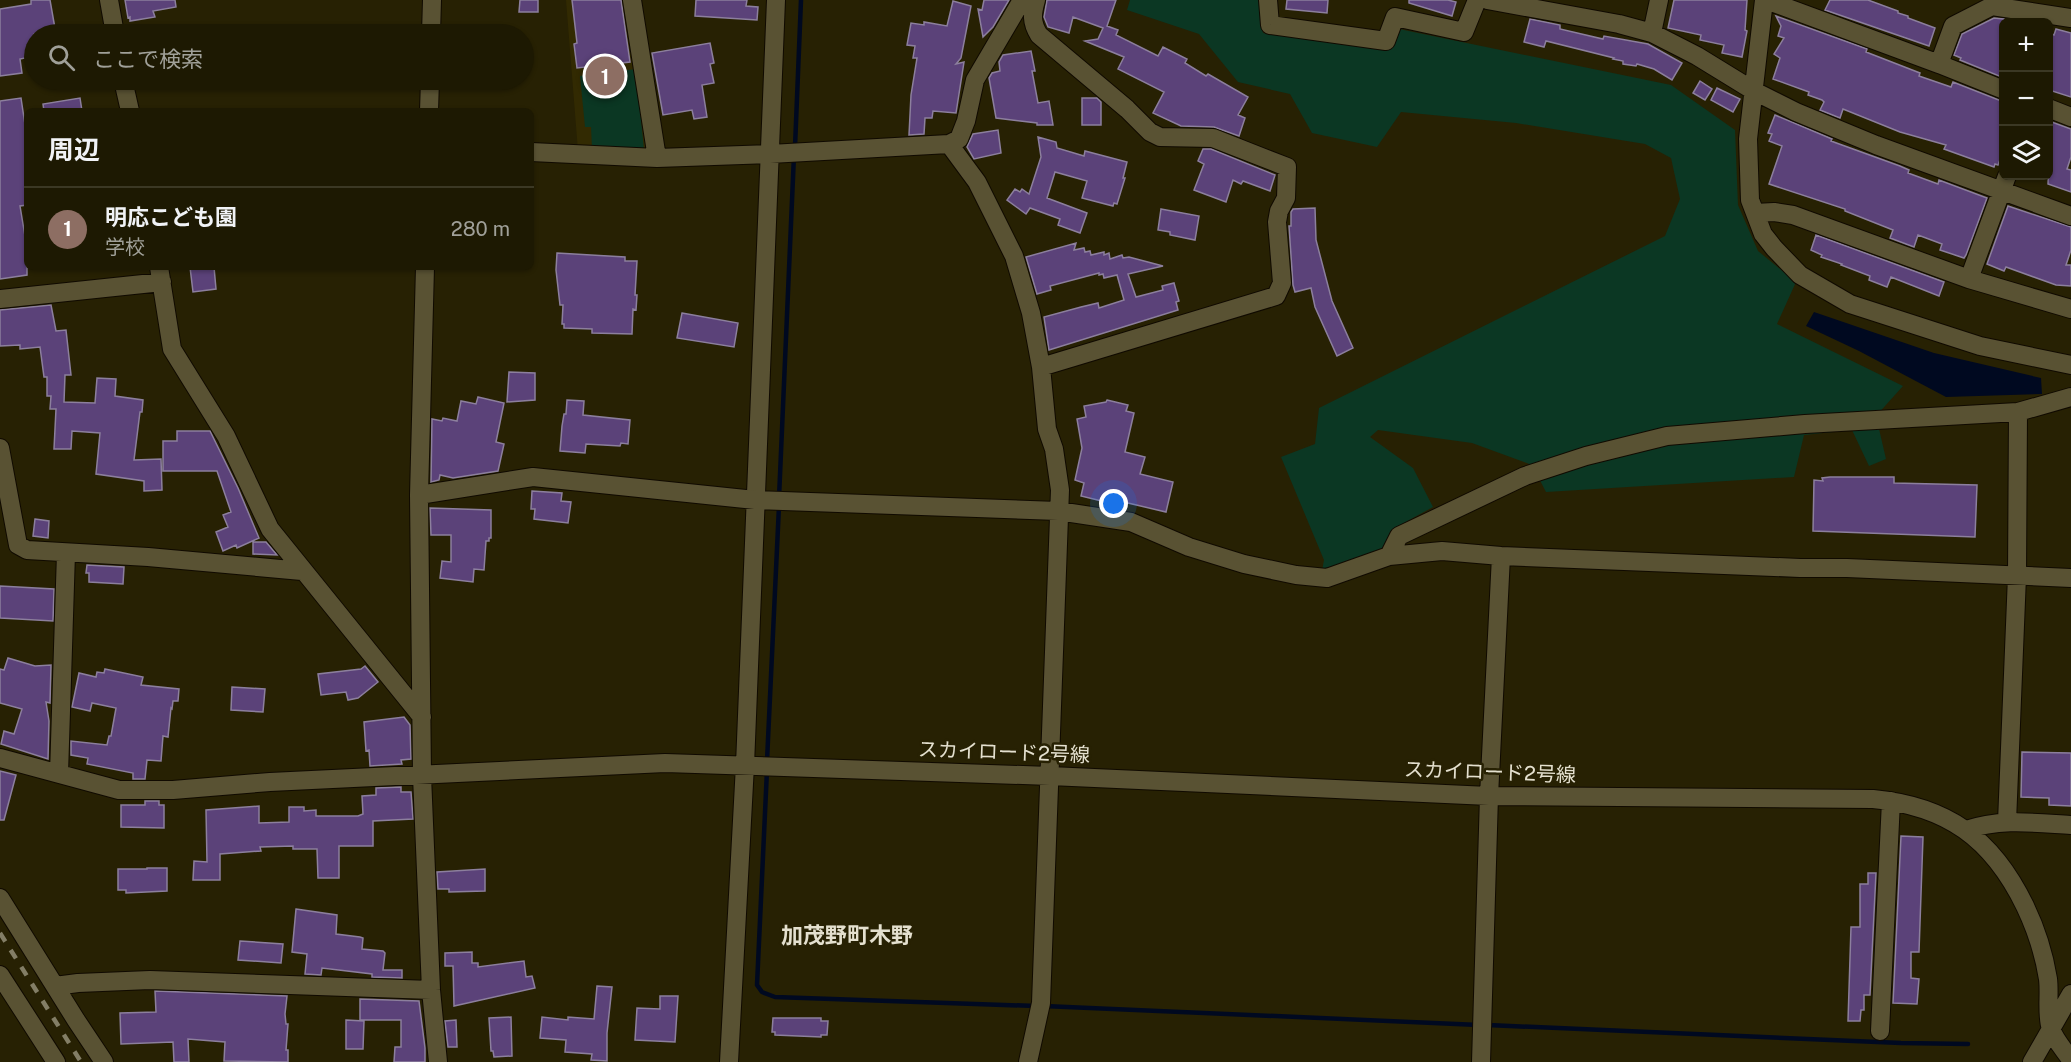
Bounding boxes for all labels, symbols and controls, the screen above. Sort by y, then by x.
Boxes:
map controls [1999,18,2053,180]
button: + [1999,18,2053,72]
search box [24,24,534,90]
icon: search [45,41,78,74]
text: ここで検索 [93,46,203,72]
pin: 1 [586,54,624,98]
button: − [1999,72,2053,126]
button: layers [1999,126,2053,180]
text: 周辺 [48,134,100,165]
text: 明応こども園 [105,204,237,230]
text: 1 [63,217,72,241]
text: 280 m [451,217,510,241]
text: 学校 [105,235,145,259]
your location [1099,489,1128,518]
street label: スカイロード2号線 [918,737,1090,767]
street label: スカイロード2号線 [1404,757,1576,787]
district label: 加茂野町木野 [781,922,913,948]

